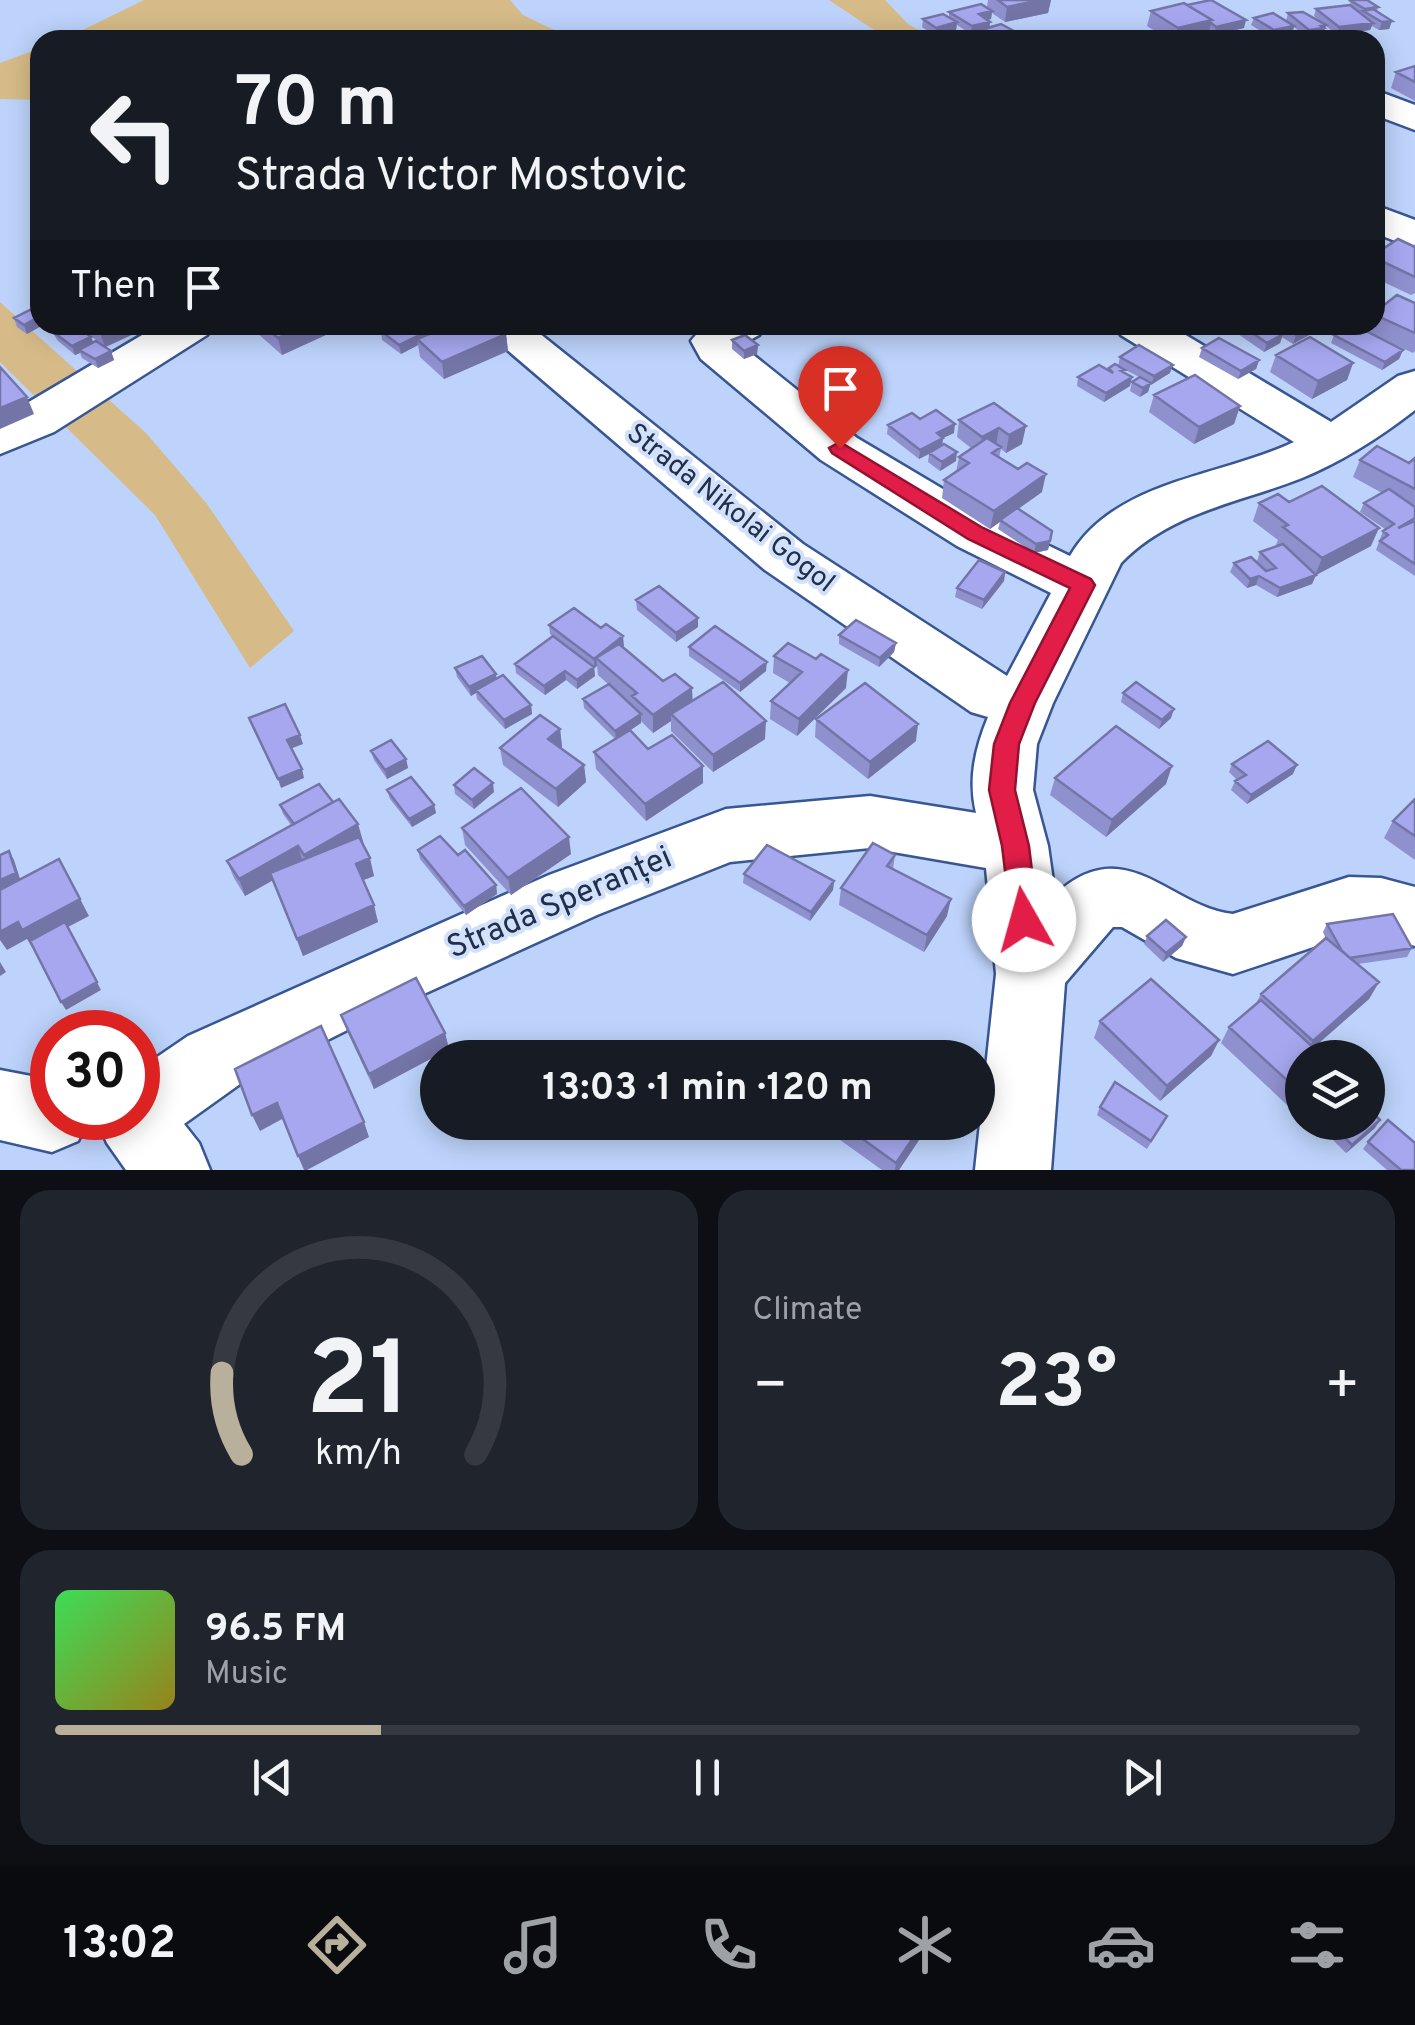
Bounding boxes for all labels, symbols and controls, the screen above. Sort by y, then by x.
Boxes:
text: 70 m [235,62,398,151]
icon: left [70,70,200,200]
text: Strada Victor Mostovic [235,149,688,206]
icon: arrive [176,260,231,315]
text: Then [70,263,156,312]
pin [798,346,883,449]
icon: arrive [813,361,868,416]
street label: Strada Nikolai Gogol [619,416,841,602]
street label: Strada Speranței [442,839,678,969]
position arrow [972,868,1076,972]
speed limit sign: 30 [30,1010,160,1140]
map controls [1285,1040,1385,1140]
button: layers [1285,1040,1385,1140]
text: 13:03 · 1 min · 120 m [542,1065,873,1114]
text: Climate [753,1291,862,1331]
text: 21 [306,1320,411,1452]
text: 23° [995,1339,1117,1434]
text: − [753,1353,788,1423]
text: + [1325,1353,1360,1423]
text: km/h [315,1432,402,1478]
text: 96.5 FM [205,1606,346,1655]
text: Music [205,1655,288,1695]
icon: previous [245,1750,300,1805]
icon: pause [680,1750,735,1805]
icon: next [1115,1750,1170,1805]
icon: directions [302,1910,372,1980]
icon: music [498,1910,568,1980]
icon: phone [694,1910,764,1980]
icon: climate [890,1910,960,1980]
icon: car [1086,1910,1156,1980]
icon: filters [1282,1910,1352,1980]
text: 13:02 [63,1917,176,1974]

